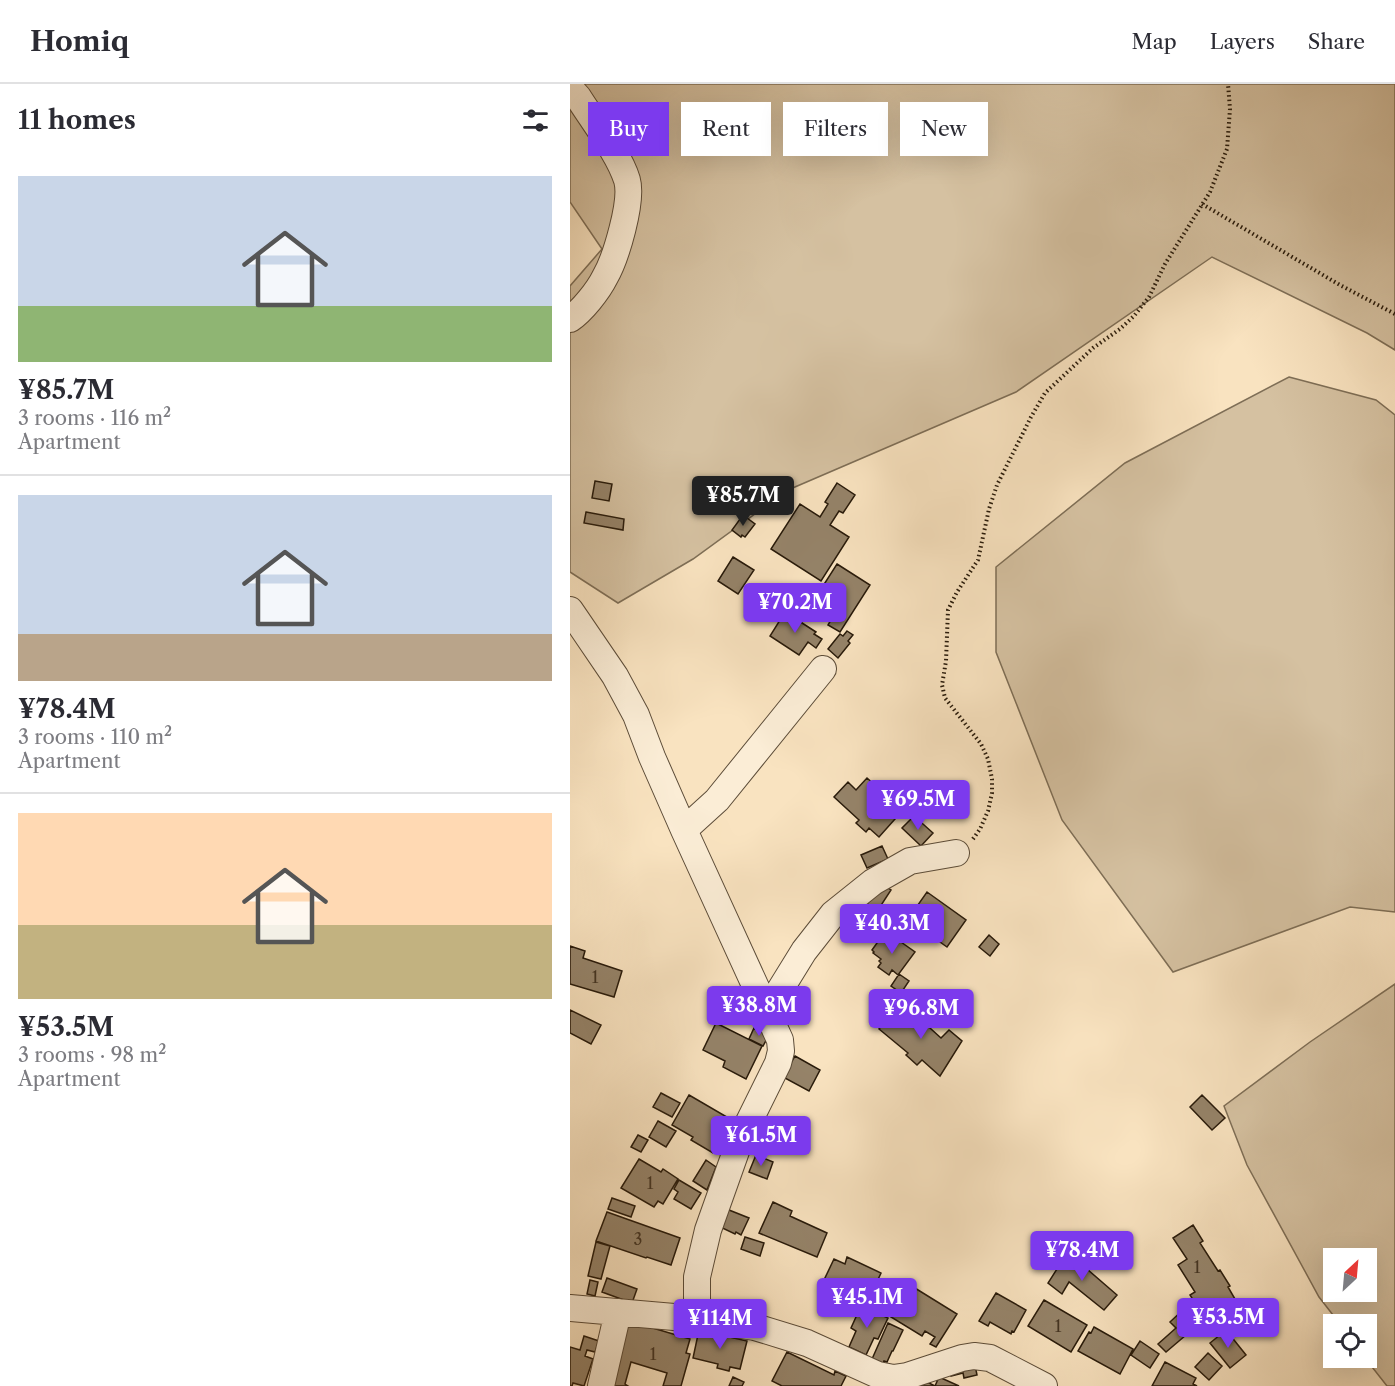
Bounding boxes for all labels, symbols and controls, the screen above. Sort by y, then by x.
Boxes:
text: Homiq [30,24,129,58]
text: Map [1132,29,1177,54]
text: Layers [1210,29,1275,54]
text: Share [1308,29,1365,54]
chip: Buy [588,102,669,156]
chip: Rent [681,102,771,156]
chip: Filters [783,102,888,156]
chip: New [900,102,988,156]
text: 11 homes [18,104,136,136]
icon: filters [519,104,552,137]
icon: home [231,215,339,323]
text: ¥85.7M [18,374,114,406]
text: 3 rooms · 116 m² [18,406,171,430]
text: Apartment [18,430,121,454]
pin: ¥85.7M [694,476,792,527]
text: ¥85.7M [706,483,780,507]
icon: home [231,534,339,642]
pin: ¥70.2M [746,583,844,634]
text: ¥70.2M [757,590,833,614]
text: ¥78.4M [18,693,116,725]
text: 3 rooms · 110 m² [18,725,172,749]
text: Apartment [18,749,121,773]
pin: ¥69.5M [869,780,967,831]
text: ¥69.5M [881,787,955,811]
icon: home [231,852,339,960]
pin: ¥40.3M [843,904,941,955]
text: ¥40.3M [854,911,930,935]
house number: 1 [592,967,599,987]
pin: ¥38.8M [710,986,808,1037]
pin: ¥96.8M [872,989,970,1040]
text: ¥38.8M [721,993,797,1017]
text: ¥96.8M [883,996,959,1020]
text: ¥53.5M [18,1011,114,1043]
text: 3 rooms · 98 m² [18,1043,166,1067]
text: Apartment [18,1067,121,1091]
pin: ¥61.5M [712,1116,810,1167]
text: ¥61.5M [725,1123,797,1147]
house number: 1 [647,1173,654,1193]
house number: 3 [634,1229,642,1249]
pin: ¥78.4M [1033,1231,1131,1282]
text: ¥78.4M [1044,1238,1120,1262]
north arrow [1323,1248,1377,1302]
map controls [1323,1248,1377,1368]
house number: 1 [1194,1257,1201,1277]
pin: ¥45.1M [818,1278,916,1329]
text: ¥45.1M [831,1285,903,1309]
pin: ¥53.5M [1179,1298,1277,1349]
pin: ¥114M [678,1299,762,1350]
text: ¥53.5M [1191,1305,1265,1329]
text: ¥114M [688,1306,752,1330]
button: locate [1323,1314,1377,1368]
house number: 1 [1055,1316,1062,1336]
house number: 1 [650,1344,657,1364]

